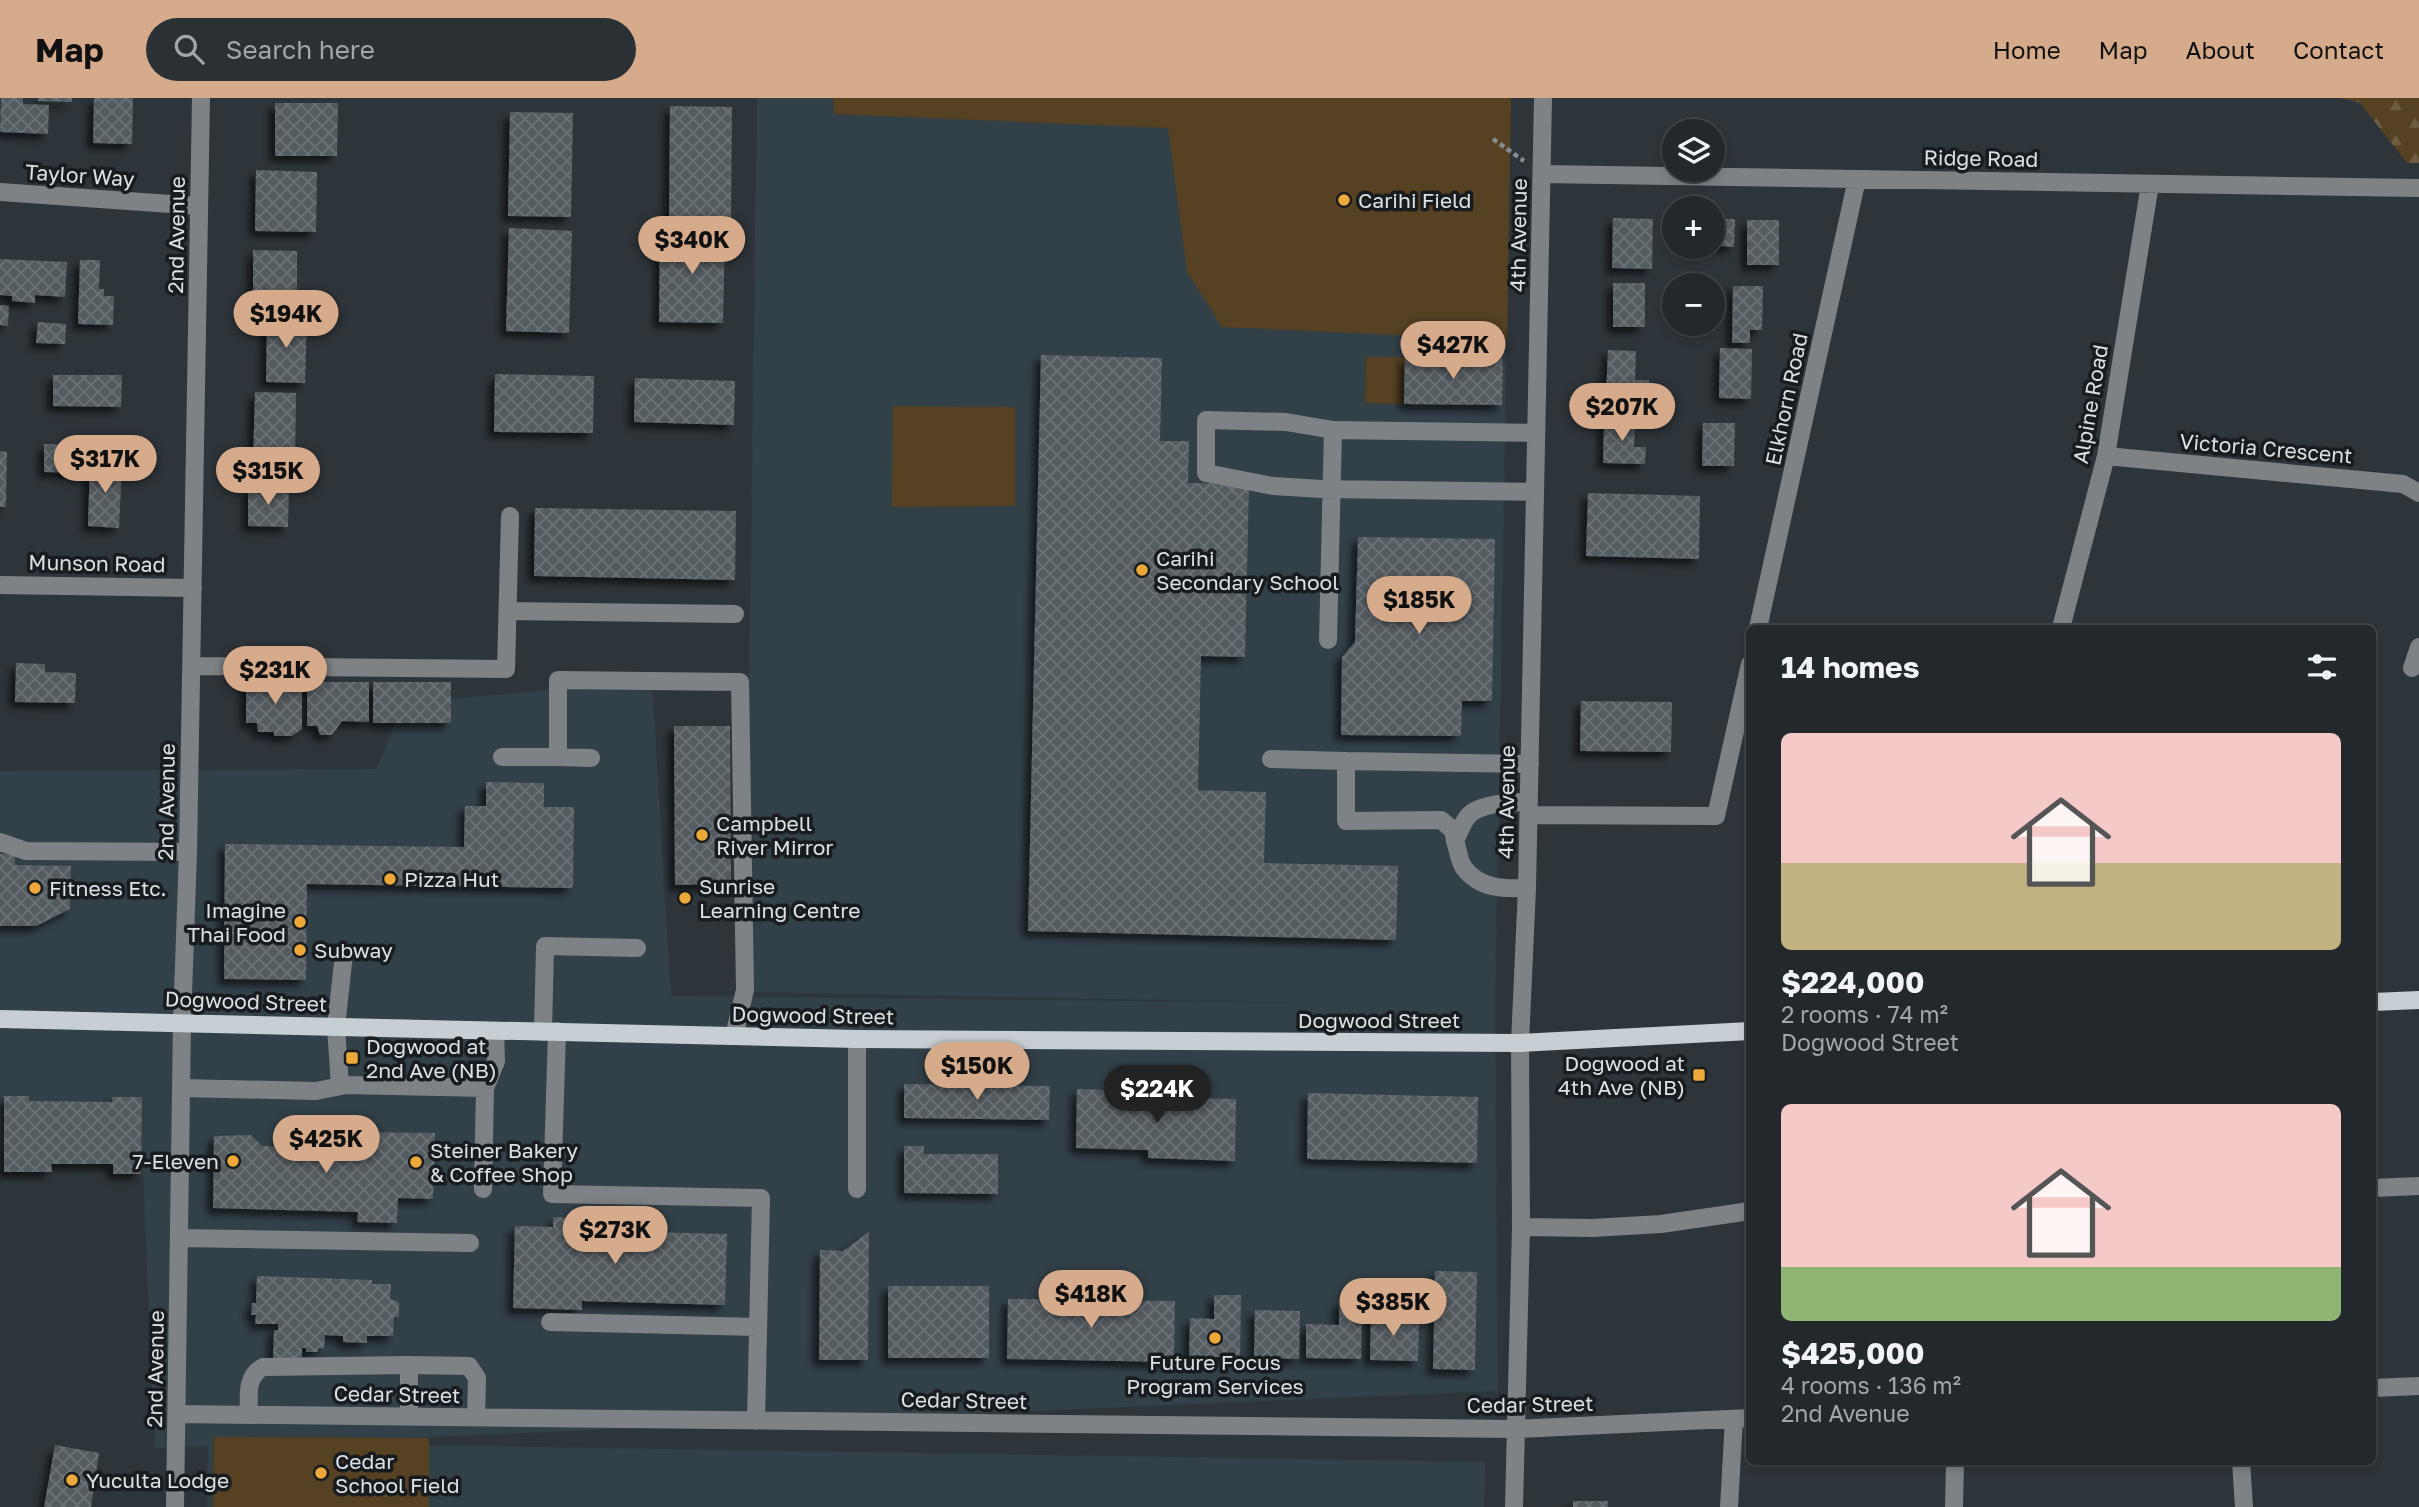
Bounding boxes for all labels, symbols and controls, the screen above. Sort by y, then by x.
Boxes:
search box [146,18,636,81]
text: Map [35,30,104,69]
icon: search [170,30,208,68]
text: Search here [226,34,375,65]
text: Home [1993,35,2061,64]
text: Map [2099,35,2148,64]
text: About [2186,35,2255,64]
text: Contact [2293,35,2384,64]
map controls [1662,119,1725,336]
button: layers [1662,119,1725,182]
street label: Ridge Road [1923,144,2039,172]
street label: Taylor Way [25,158,136,192]
street label: 2nd Avenue [162,176,190,294]
street label: 4th Avenue [1504,178,1532,292]
place label: Carihi Field [1358,187,1471,213]
marker: Carihi Field [1336,192,1352,208]
button: + [1662,196,1725,259]
pin: $340K [643,216,741,276]
text: $340K [654,225,730,253]
button: − [1662,273,1725,336]
pin: $194K [237,290,335,350]
text: $194K [250,299,322,327]
pin: $427K [1404,322,1502,381]
text: $427K [1416,330,1490,358]
street label: Elkhorn Road [1759,330,1813,468]
street label: Alpine Road [2067,342,2113,466]
pin: $207K [1573,384,1671,443]
text: $207K [1585,392,1659,420]
street label: Victoria Crescent [2179,427,2353,469]
pin: $317K [56,436,154,495]
text: $317K [70,444,140,472]
pin: $315K [219,448,317,507]
text: $315K [232,456,304,484]
place label: Carihi Secondary School [1156,545,1339,595]
street label: Munson Road [28,549,166,577]
marker: Carihi Secondary School [1134,562,1150,578]
pin: $185K [1370,576,1468,636]
text: $185K [1383,585,1455,613]
pin: $231K [226,646,324,706]
icon: filters [2303,648,2341,686]
text: 14 homes [1781,649,1920,685]
text: $231K [239,655,311,683]
street label: 2nd Avenue [152,743,180,861]
street label: 4th Avenue [1492,745,1520,859]
icon: home [1998,779,2124,905]
place label: Campbell River Mirror [716,810,834,860]
marker: Campbell River Mirror [694,827,710,843]
place label: Pizza Hut [404,866,499,892]
marker: Pizza Hut [382,871,398,887]
place label: Sunrise Learning Centre [699,873,860,923]
place label: Fitness Etc. [49,875,167,901]
marker: Fitness Etc. [27,880,43,896]
marker: Sunrise Learning Centre [677,890,693,906]
place label: Imagine Thai Food [187,897,286,947]
marker: Imagine Thai Food [292,914,308,930]
place label: Subway [314,937,393,963]
marker: Subway [292,942,308,958]
text: $224,000 [1781,964,1925,1000]
street label: Dogwood Street [164,985,328,1017]
text: 2 rooms · 74 m² [1781,1000,1948,1028]
street label: Dogwood Street [732,1001,894,1029]
street label: Dogwood Street [1298,1007,1460,1033]
text: Dogwood Street [1781,1028,1959,1056]
place label: Dogwood at 2nd Ave (NB) [366,1033,497,1083]
pin: $150K [928,1042,1026,1102]
marker: Dogwood at 2nd Ave (NB) [344,1050,360,1066]
place label: Dogwood at 4th Ave (NB) [1558,1050,1685,1100]
text: $150K [941,1051,1013,1079]
pin: $224K [1108,1066,1206,1125]
marker: Dogwood at 4th Ave (NB) [1691,1067,1707,1083]
text: $224K [1120,1074,1194,1102]
pin: $425K [277,1116,375,1175]
text: $425K [289,1124,363,1152]
place label: Steiner Bakery & Coffee Shop [430,1137,578,1187]
place label: 7-Eleven [132,1148,219,1174]
icon: home [1998,1150,2124,1276]
marker: 7-Eleven [225,1153,241,1169]
marker: Steiner Bakery & Coffee Shop [408,1154,424,1170]
pin: $273K [566,1206,664,1266]
text: $273K [579,1215,651,1243]
pin: $418K [1042,1270,1140,1330]
pin: $385K [1344,1278,1442,1338]
text: $418K [1054,1279,1128,1307]
text: $385K [1356,1287,1430,1315]
street label: 2nd Avenue [141,1310,169,1428]
marker: Future Focus Program Services [1207,1330,1223,1346]
text: $425,000 [1781,1335,1925,1371]
place label: Future Focus Program Services [1126,1349,1304,1399]
text: 4 rooms · 136 m² [1781,1371,1961,1399]
street label: Cedar Street [333,1380,461,1408]
street label: Cedar Street [900,1386,1028,1414]
street label: Cedar Street [1466,1390,1594,1418]
text: 2nd Avenue [1781,1399,1910,1427]
place label: Cedar School Field [335,1448,460,1498]
marker: Cedar School Field [313,1465,329,1481]
place label: Yuculta Lodge [86,1467,229,1493]
marker: Yuculta Lodge [64,1472,80,1488]

